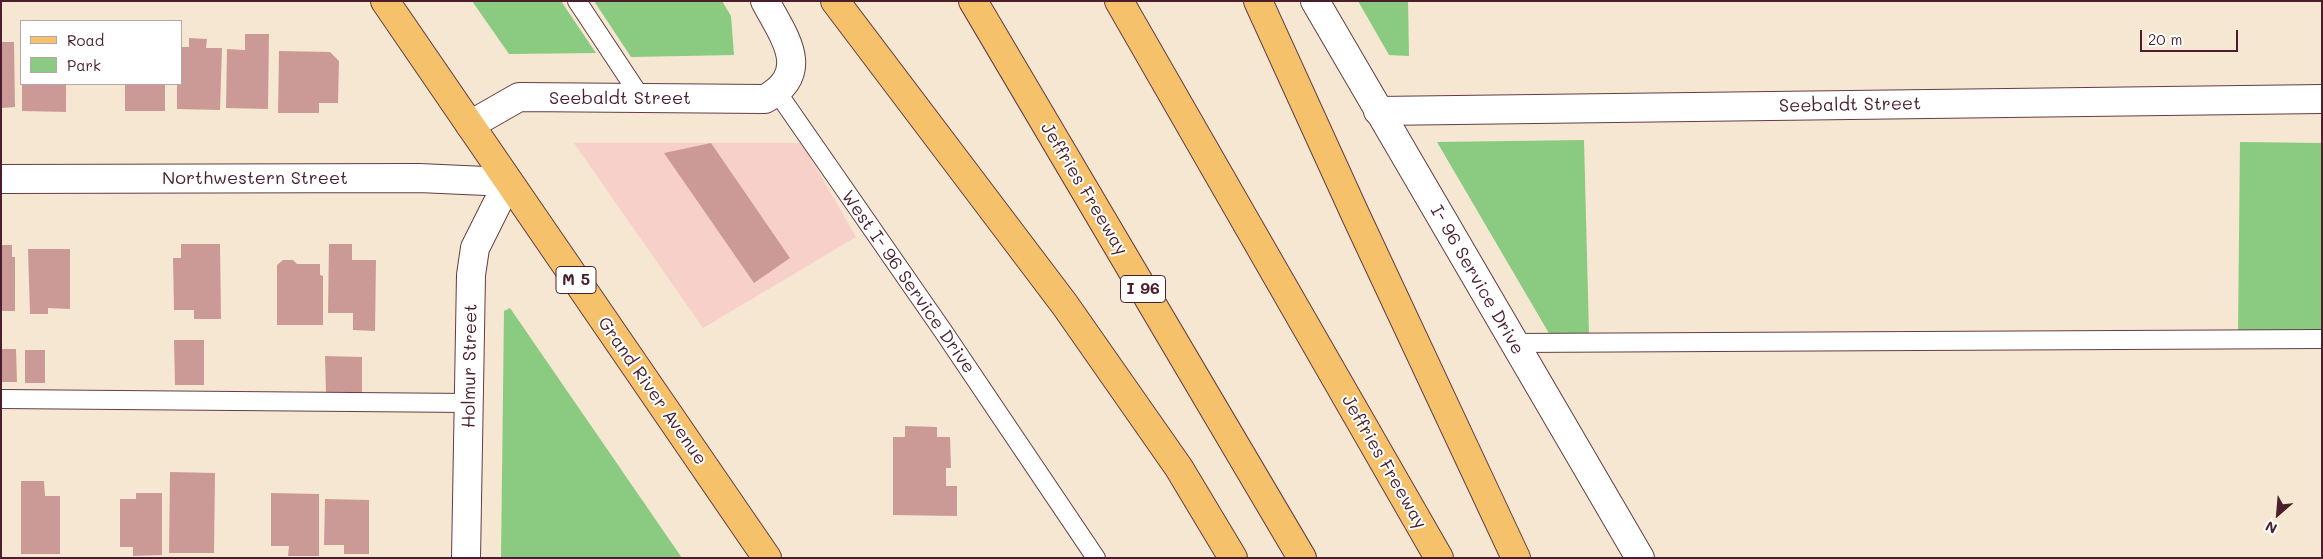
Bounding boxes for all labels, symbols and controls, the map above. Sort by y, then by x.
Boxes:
legend [20,20,182,85]
scale bar [2143,20,2240,52]
text: 20 m [2148,29,2182,49]
text: Road [67,30,104,50]
text: Park [67,55,101,75]
street label: Seebaldt Street [549,87,691,109]
street label: Seebaldt Street [1779,93,1921,117]
street label: Jeffries Freeway [1036,119,1132,259]
street label: Northwestern Street [162,167,348,189]
street label: West I- 96 Service Drive [837,186,979,378]
street label: I- 96 Service Drive [1425,201,1529,359]
road number: M 5 [556,266,596,294]
road number: I 96 [1120,276,1166,302]
street label: Holmur Street [458,304,482,428]
street label: Grand River Avenue [593,313,711,469]
street label: Jeffries Freeway [1337,391,1431,533]
north arrow [2253,489,2303,539]
text: N [2262,517,2280,539]

